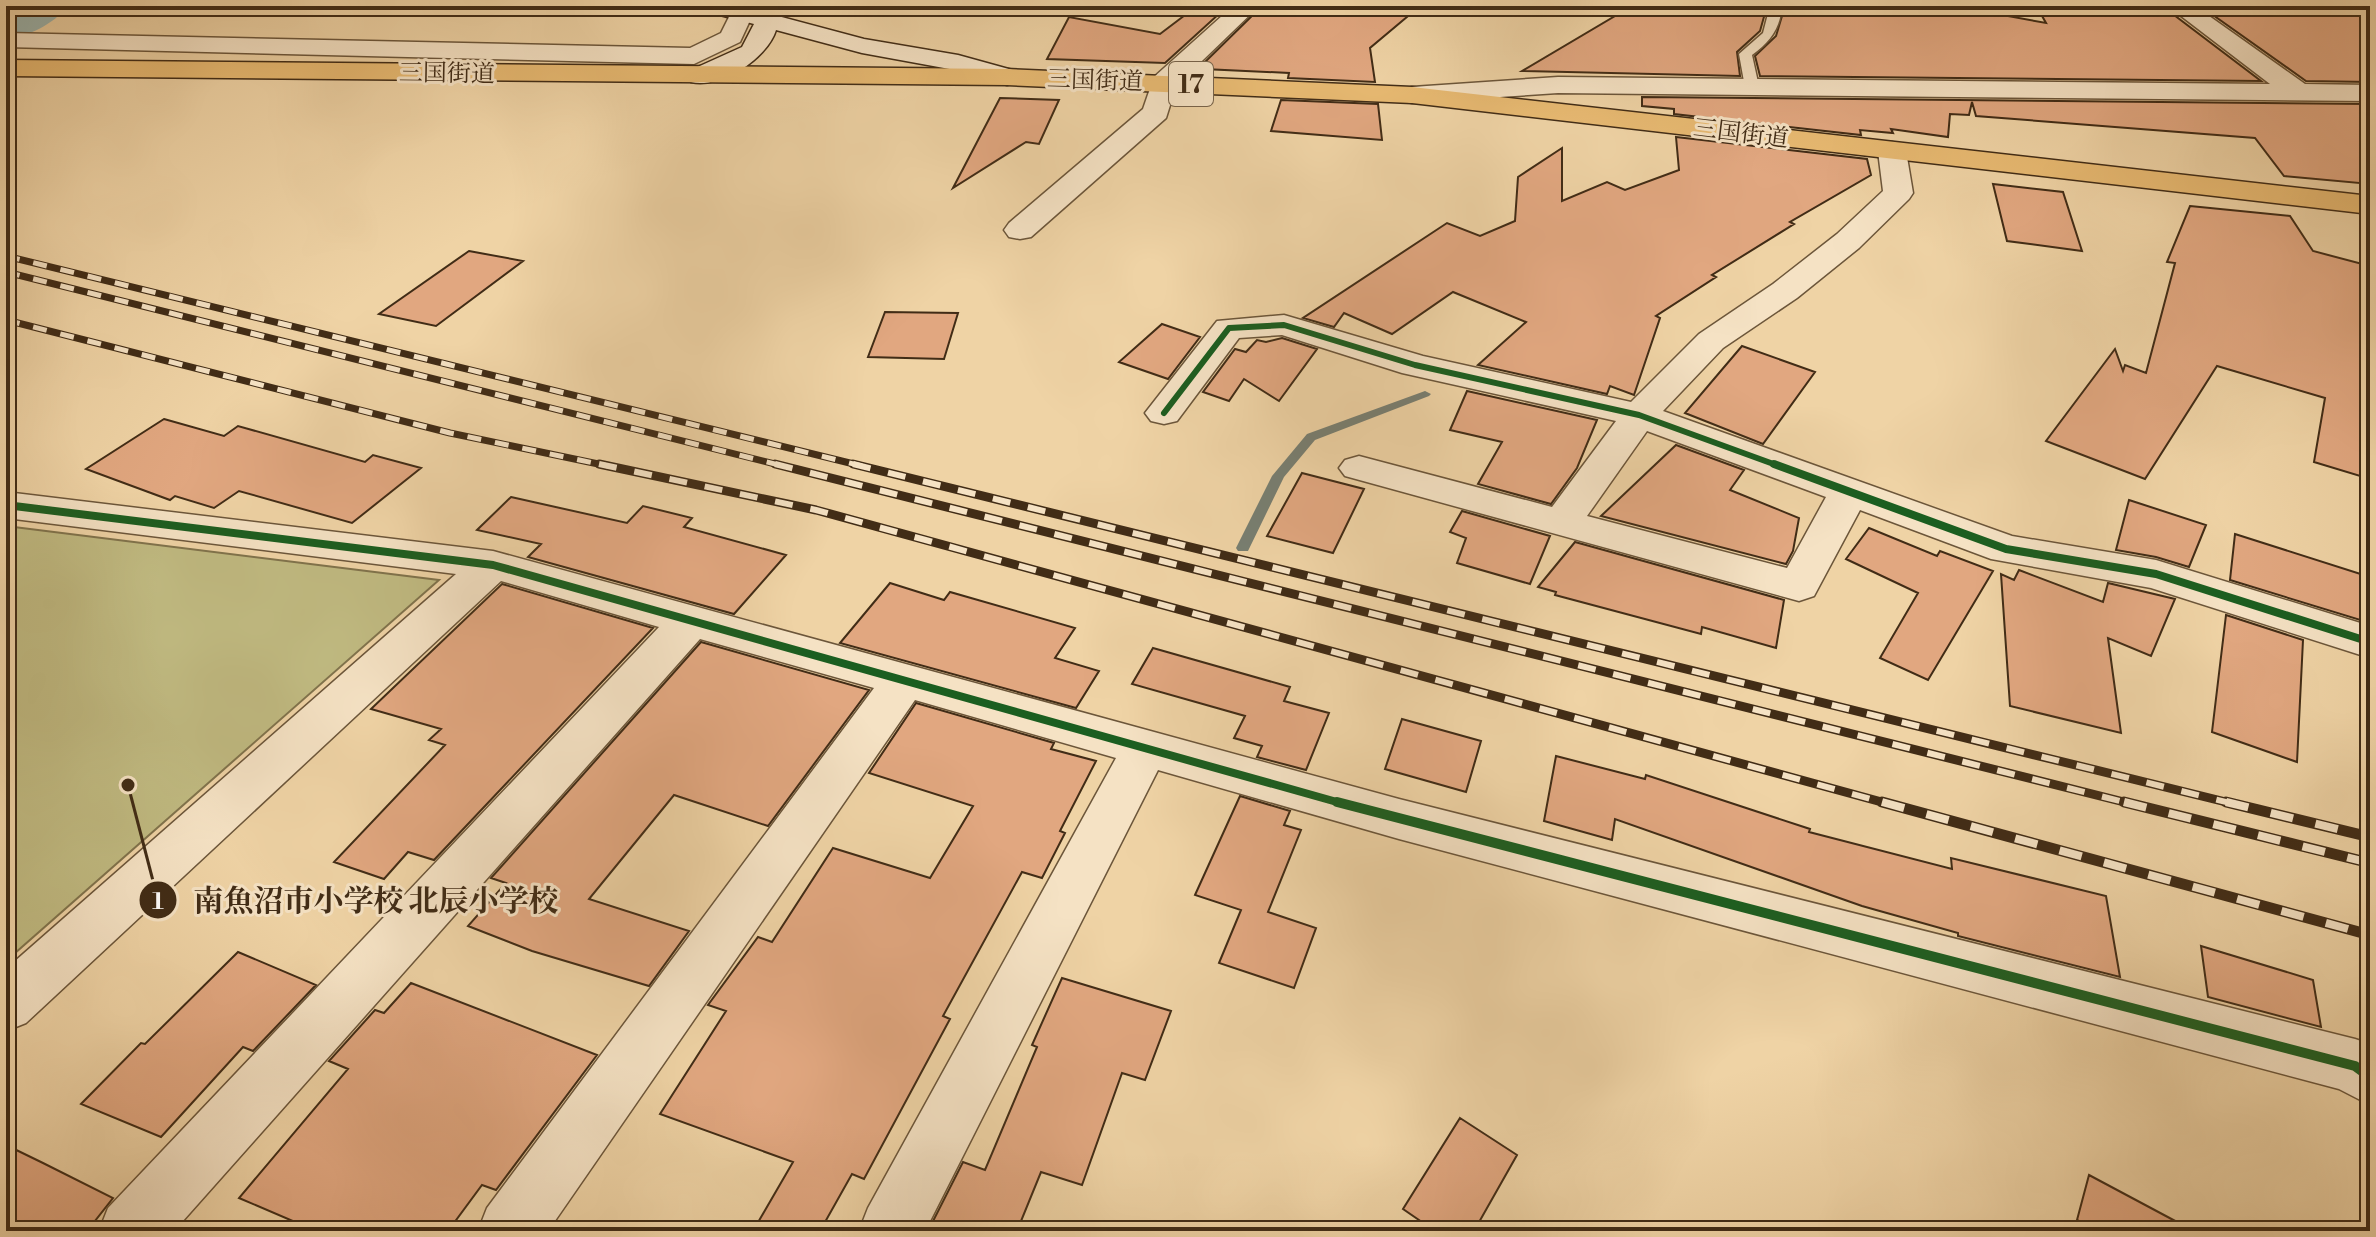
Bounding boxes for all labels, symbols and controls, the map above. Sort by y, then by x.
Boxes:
street label: 三国街道 [399,58,495,90]
road number: 17 [1169,62,1213,106]
street label: 三国街道 [1046,64,1143,98]
street label: 三国街道 [1691,113,1790,155]
callout: 南魚沼市小学校 北辰小学校 [138,873,575,927]
text: 南魚沼市小学校 北辰小学校 [194,883,558,921]
text: 1 [152,887,164,917]

